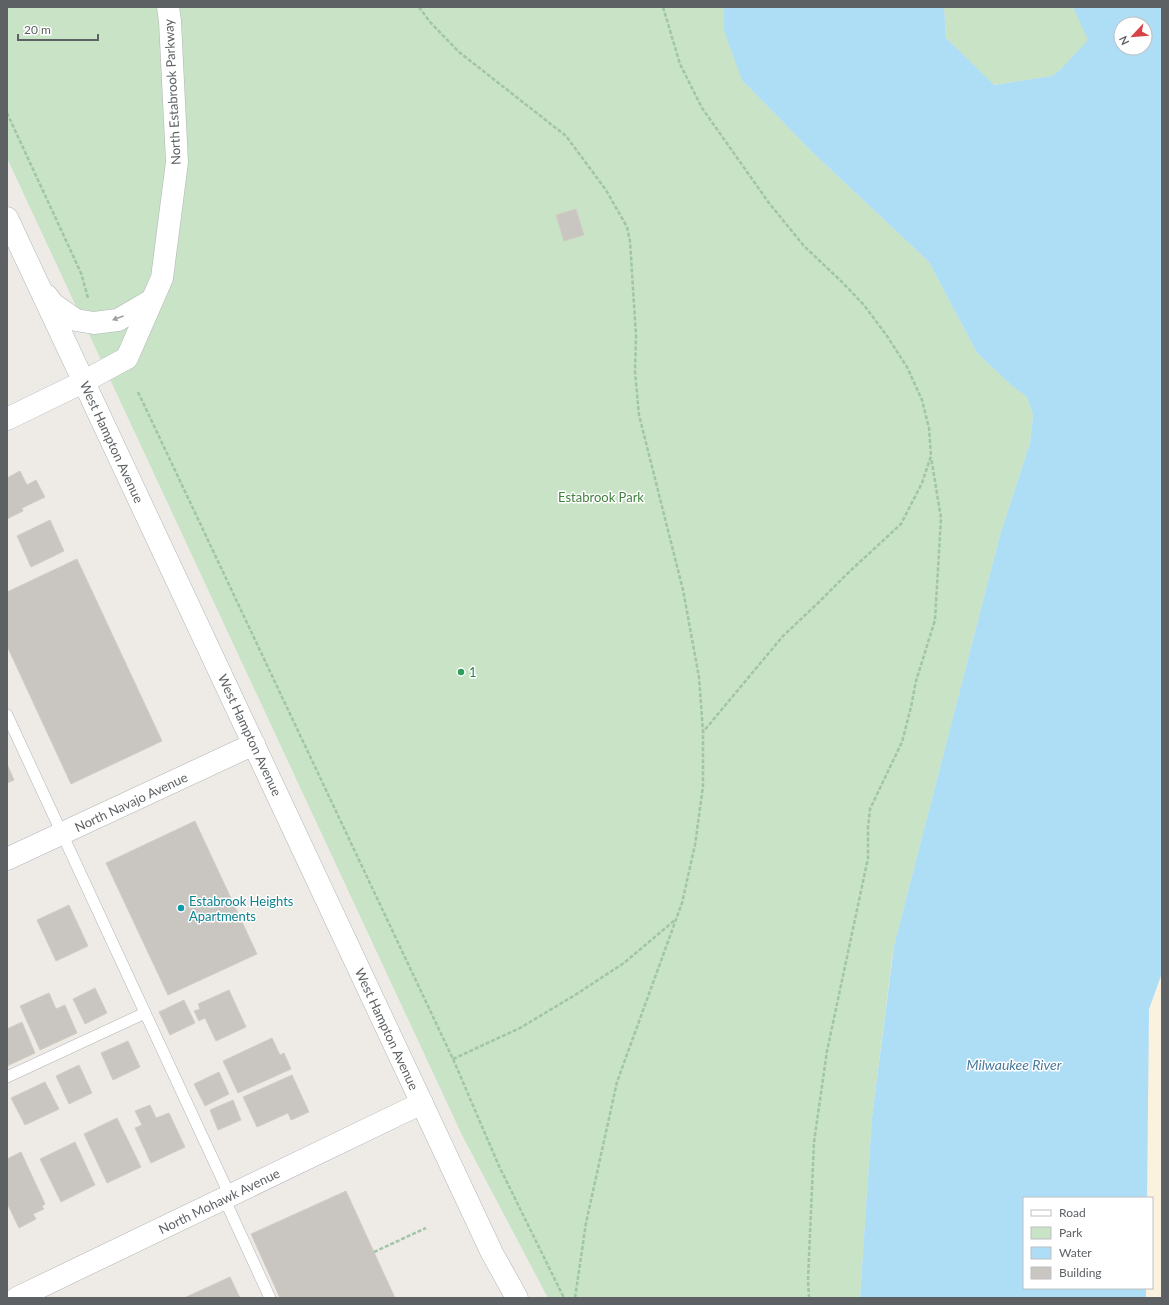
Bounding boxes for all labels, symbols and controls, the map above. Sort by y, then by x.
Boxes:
scale bar [18,16,98,42]
north arrow [1113,16,1153,56]
street label: North Estabrook Parkway [160,18,184,165]
text: 20 m [24,22,51,37]
text: N [1116,34,1131,47]
one-way arrow [112,315,124,321]
street label: West Hampton Avenue [77,379,147,506]
park label: Estabrook Park [558,489,644,505]
place label: 1 [469,664,477,680]
marker: 1 [456,667,466,677]
street label: West Hampton Avenue [215,672,285,799]
street label: North Navajo Avenue [72,769,190,835]
place label: Estabrook Heights Apartments [189,893,294,924]
marker: Estabrook Heights Apartments [176,903,186,913]
street label: West Hampton Avenue [352,966,422,1093]
water label: Milwaukee River [966,1056,1062,1073]
street label: North Mohawk Avenue [156,1165,282,1237]
legend [1023,1197,1153,1289]
text: Road [1059,1205,1086,1220]
text: Park [1059,1225,1083,1240]
text: Water [1059,1245,1092,1260]
text: Building [1059,1265,1102,1280]

